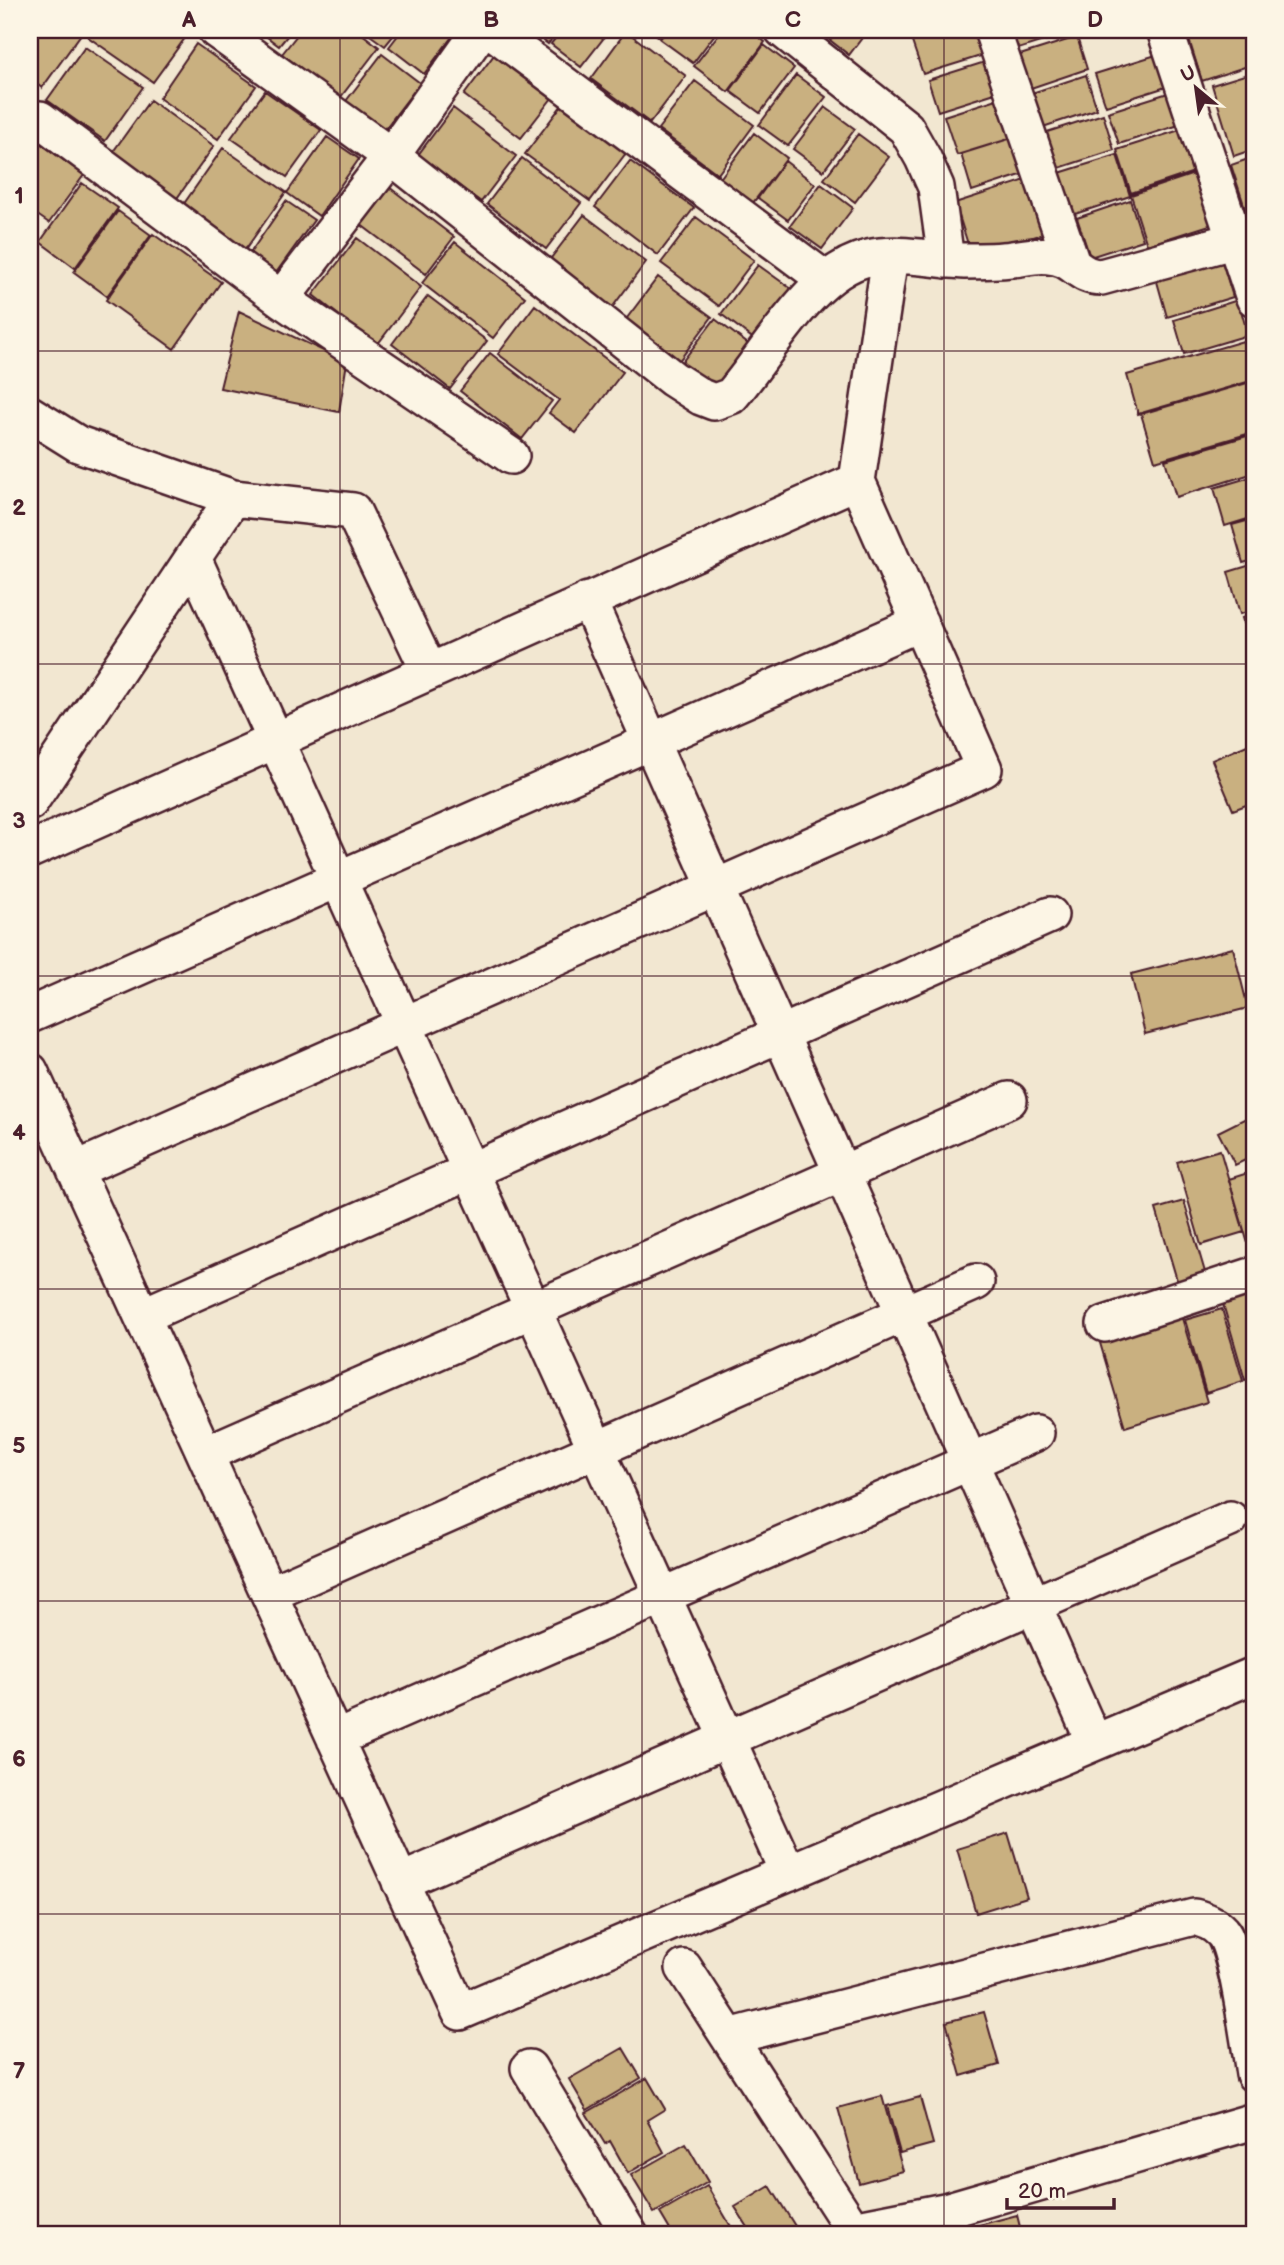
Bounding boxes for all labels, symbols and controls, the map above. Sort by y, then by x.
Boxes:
text: A [181,6,197,34]
text: B [483,6,499,34]
text: C [785,6,801,34]
text: D [1087,6,1103,34]
north arrow [1162,52,1232,122]
text: U [1177,61,1200,88]
text: 1 [14,182,24,210]
text: 2 [12,494,26,522]
text: 3 [12,807,26,835]
text: 4 [12,1119,26,1147]
text: 5 [12,1432,26,1460]
text: 6 [12,1745,26,1773]
text: 7 [13,2057,26,2085]
scale bar [1007,2167,1114,2211]
text: 20 m [1018,2179,1066,2204]

